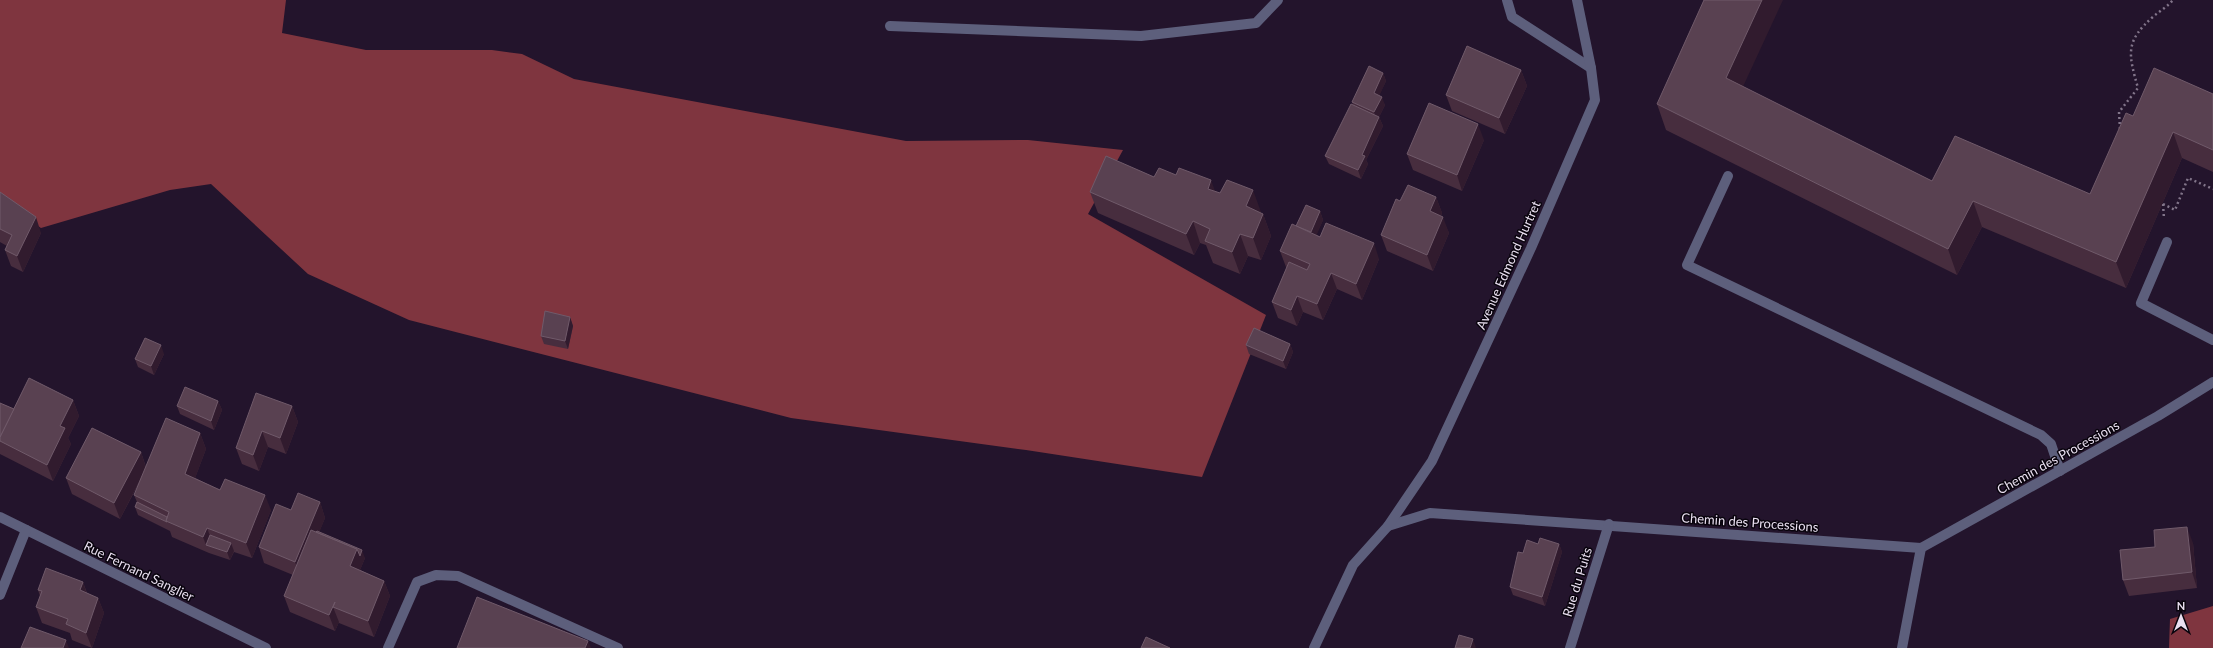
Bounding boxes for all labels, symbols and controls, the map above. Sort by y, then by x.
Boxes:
street label: Avenue Edmond Hurtret [1472,198,1544,332]
street label: Chemin des Processions [1994,417,2122,497]
street label: Chemin des Processions [1681,509,1819,535]
street label: Rue Fernand Sanglier [81,537,197,605]
street label: Rue du Puits [1559,545,1595,619]
north arrow [2161,596,2201,636]
text: N [2177,599,2185,612]

